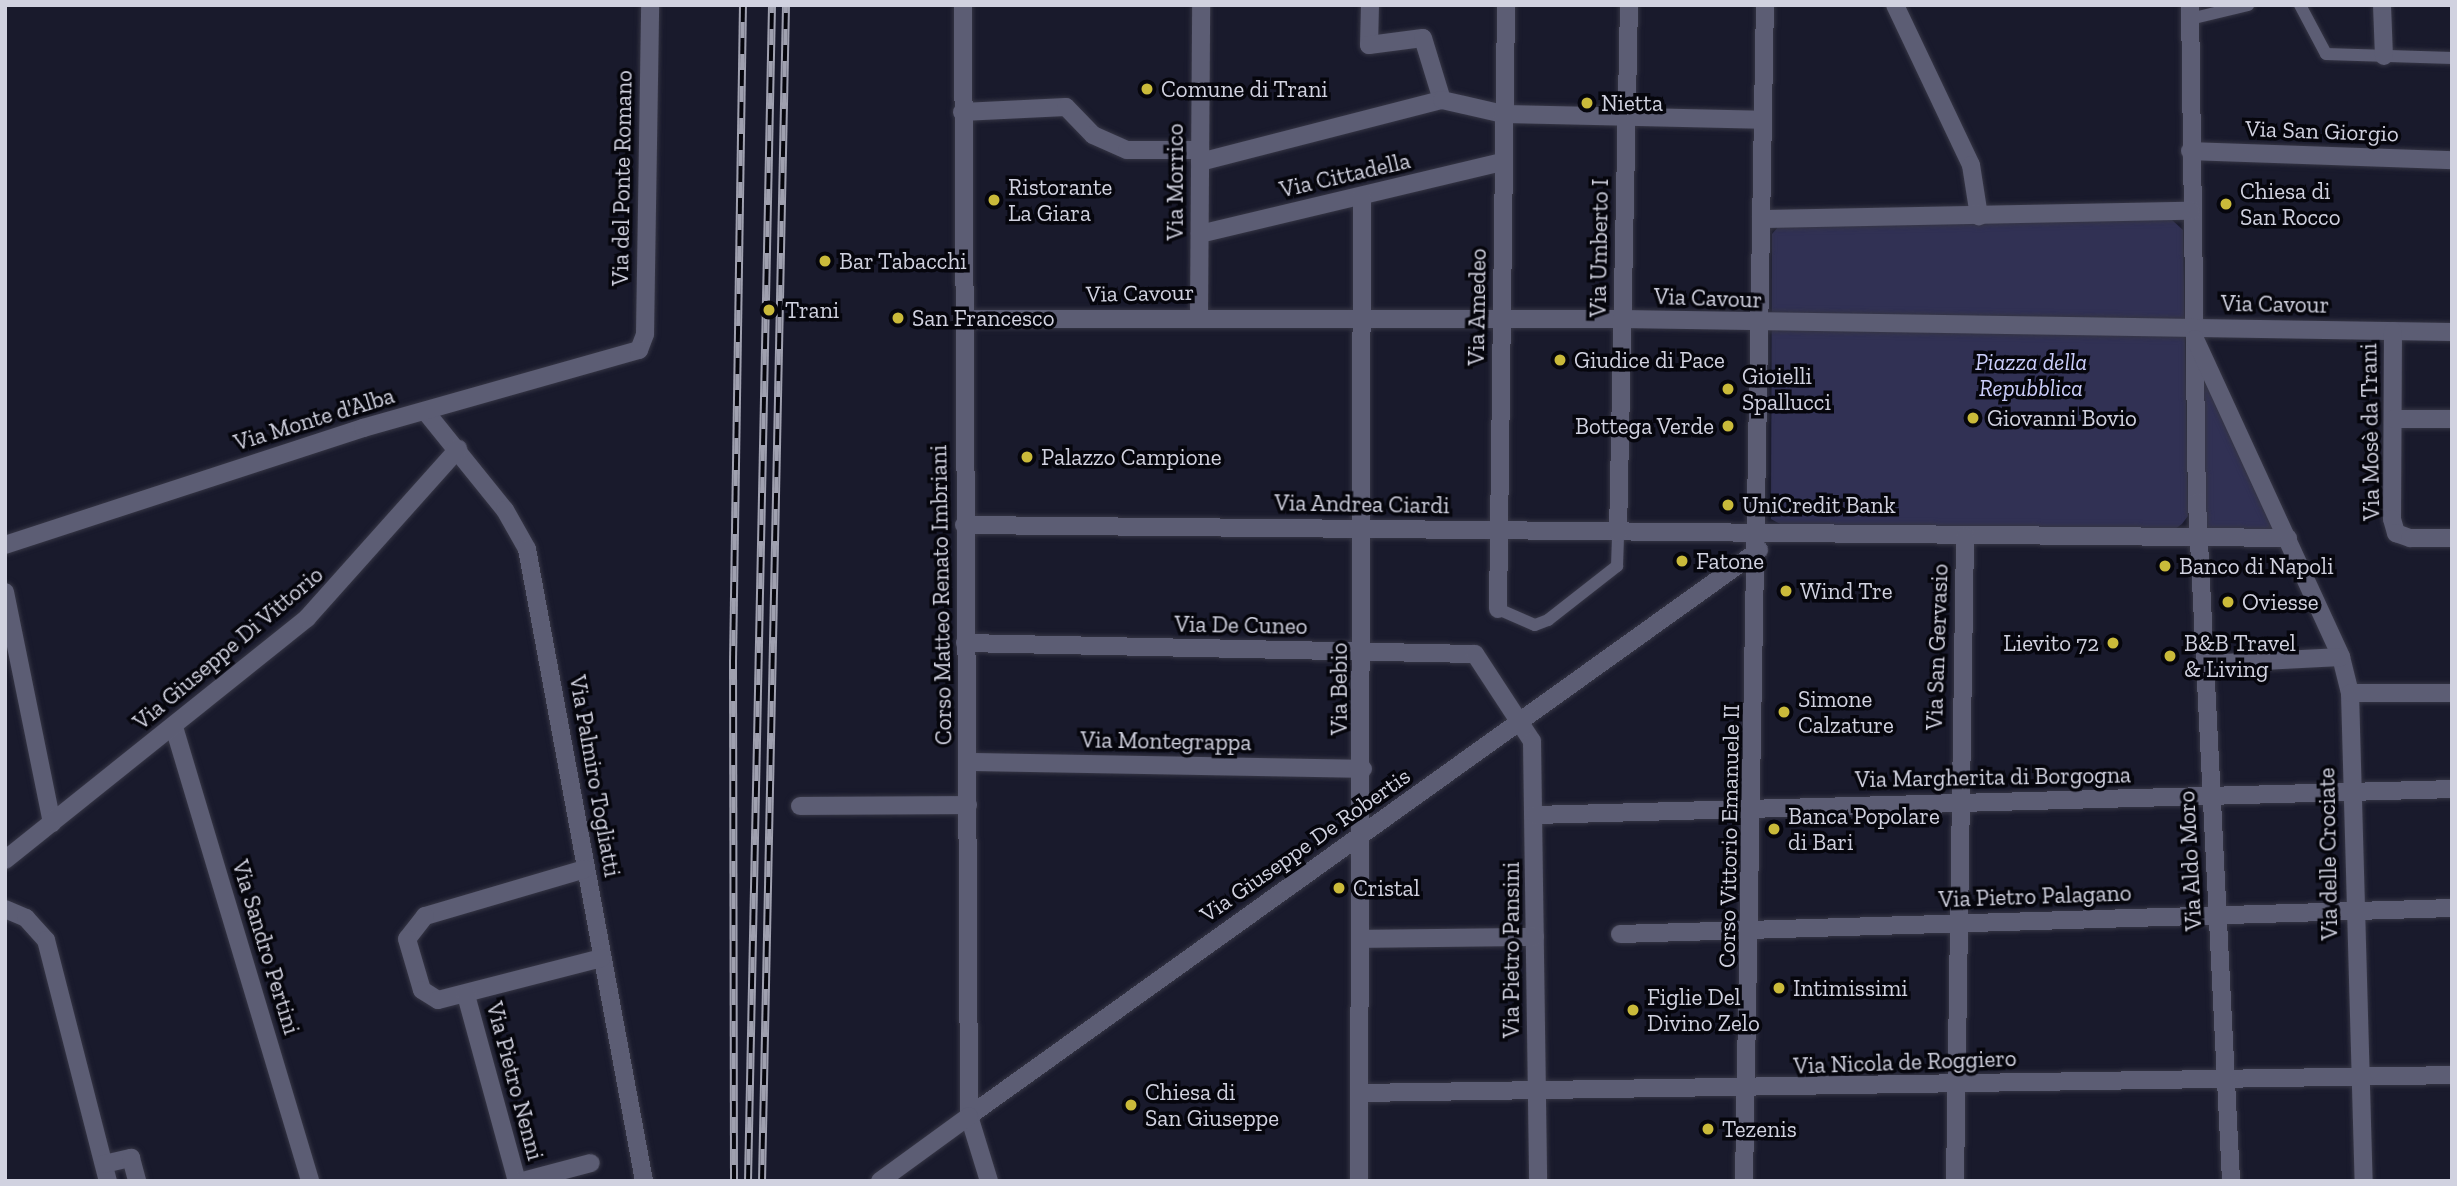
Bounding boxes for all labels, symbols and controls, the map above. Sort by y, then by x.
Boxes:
street label: Via del Ponte Romano [606,70,638,286]
place label: Comune di Trani [1161,75,1328,103]
marker: Comune di Trani [1139,81,1155,97]
place label: Nietta [1601,89,1663,117]
marker: Nietta [1579,95,1595,111]
street label: Via San Giorgio [2245,115,2399,147]
street label: Via Morrico [1161,124,1189,240]
street label: Via Cittadella [1277,147,1413,203]
place label: Ristorante La Giara [1008,173,1112,227]
place label: Chiesa di San Rocco [2240,177,2341,231]
street label: Via Umberto I [1584,178,1614,318]
marker: Ristorante La Giara [986,192,1002,208]
marker: Chiesa di San Rocco [2218,196,2234,212]
place label: Bar Tabacchi [839,247,968,275]
street label: Via Amedeo [1462,248,1492,366]
marker: Bar Tabacchi [817,253,833,269]
street label: Via Cavour [1086,278,1194,308]
street label: Via Cavour [1653,282,1763,314]
street label: Via Cavour [2221,289,2329,319]
place label: Trani [785,296,839,324]
marker: Trani [759,300,779,320]
place label: San Francesco [912,304,1054,332]
marker: San Francesco [890,310,906,326]
street label: Via Mosè da Trani [2355,343,2385,521]
place label: Giudice di Pace [1574,346,1725,374]
park label: Piazza della Repubblica [1975,348,2087,402]
marker: Giudice di Pace [1552,352,1568,368]
place label: Gioielli Spallucci [1742,362,1831,416]
street label: Via Monte d'Alba [230,381,398,457]
marker: Gioielli Spallucci [1720,381,1736,397]
place label: Giovanni Bovio [1987,404,2137,432]
marker: Giovanni Bovio [1965,410,1981,426]
place label: Bottega Verde [1574,412,1714,440]
marker: Bottega Verde [1720,418,1736,434]
place label: Palazzo Campione [1041,443,1221,471]
street label: Corso Matteo Renato Imbriani [925,445,957,745]
marker: Palazzo Campione [1019,449,1035,465]
street label: Via Andrea Ciardi [1274,489,1450,519]
place label: UniCredit Bank [1742,491,1896,519]
marker: UniCredit Bank [1720,497,1736,513]
place label: Fatone [1696,547,1764,575]
place label: Banco di Napoli [2179,552,2334,580]
marker: Fatone [1674,553,1690,569]
marker: Banco di Napoli [2157,558,2173,574]
street label: Via Giuseppe Di Vittorio [127,560,329,736]
street label: Via San Gervasio [1920,563,1954,731]
place label: Wind Tre [1800,577,1893,605]
marker: Wind Tre [1778,583,1794,599]
place label: Oviesse [2242,588,2319,616]
marker: Oviesse [2220,594,2236,610]
street label: Via De Cuneo [1174,610,1308,640]
place label: Lievito 72 [2003,629,2099,657]
place label: B&B Travel & Living [2184,629,2296,683]
marker: Lievito 72 [2105,635,2121,651]
street label: Via Bebio [1325,643,1353,735]
marker: B&B Travel & Living [2162,648,2178,664]
street label: Via Palmiro Togliatti [564,673,626,879]
place label: Simone Calzature [1798,685,1894,739]
street label: Corso Vittorio Emanuele II [1713,703,1745,969]
marker: Simone Calzature [1776,704,1792,720]
street label: Via Montegrappa [1080,726,1252,756]
street label: Via Margherita di Borgogna [1855,761,2131,793]
street label: Via Giuseppe De Robertis [1195,762,1415,928]
street label: Via delle Crociate [2313,767,2343,941]
street label: Via Aldo Moro [2173,790,2207,932]
place label: Banca Popolare di Bari [1788,802,1940,856]
marker: Banca Popolare di Bari [1766,821,1782,837]
street label: Via Sandro Pertini [226,857,306,1037]
street label: Via Pietro Pansini [1497,862,1525,1038]
place label: Cristal [1353,874,1420,902]
street label: Via Pietro Palagano [1938,879,2132,913]
marker: Cristal [1331,880,1347,896]
place label: Intimissimi [1793,974,1908,1002]
marker: Intimissimi [1771,980,1787,996]
place label: Figlie Del Divino Zelo [1647,983,1760,1037]
street label: Via Pietro Nenni [481,999,549,1163]
marker: Figlie Del Divino Zelo [1625,1002,1641,1018]
street label: Via Nicola de Roggiero [1793,1044,2017,1080]
place label: Chiesa di San Giuseppe [1145,1078,1279,1132]
marker: Chiesa di San Giuseppe [1123,1097,1139,1113]
place label: Tezenis [1722,1115,1797,1143]
marker: Tezenis [1700,1121,1716,1137]

